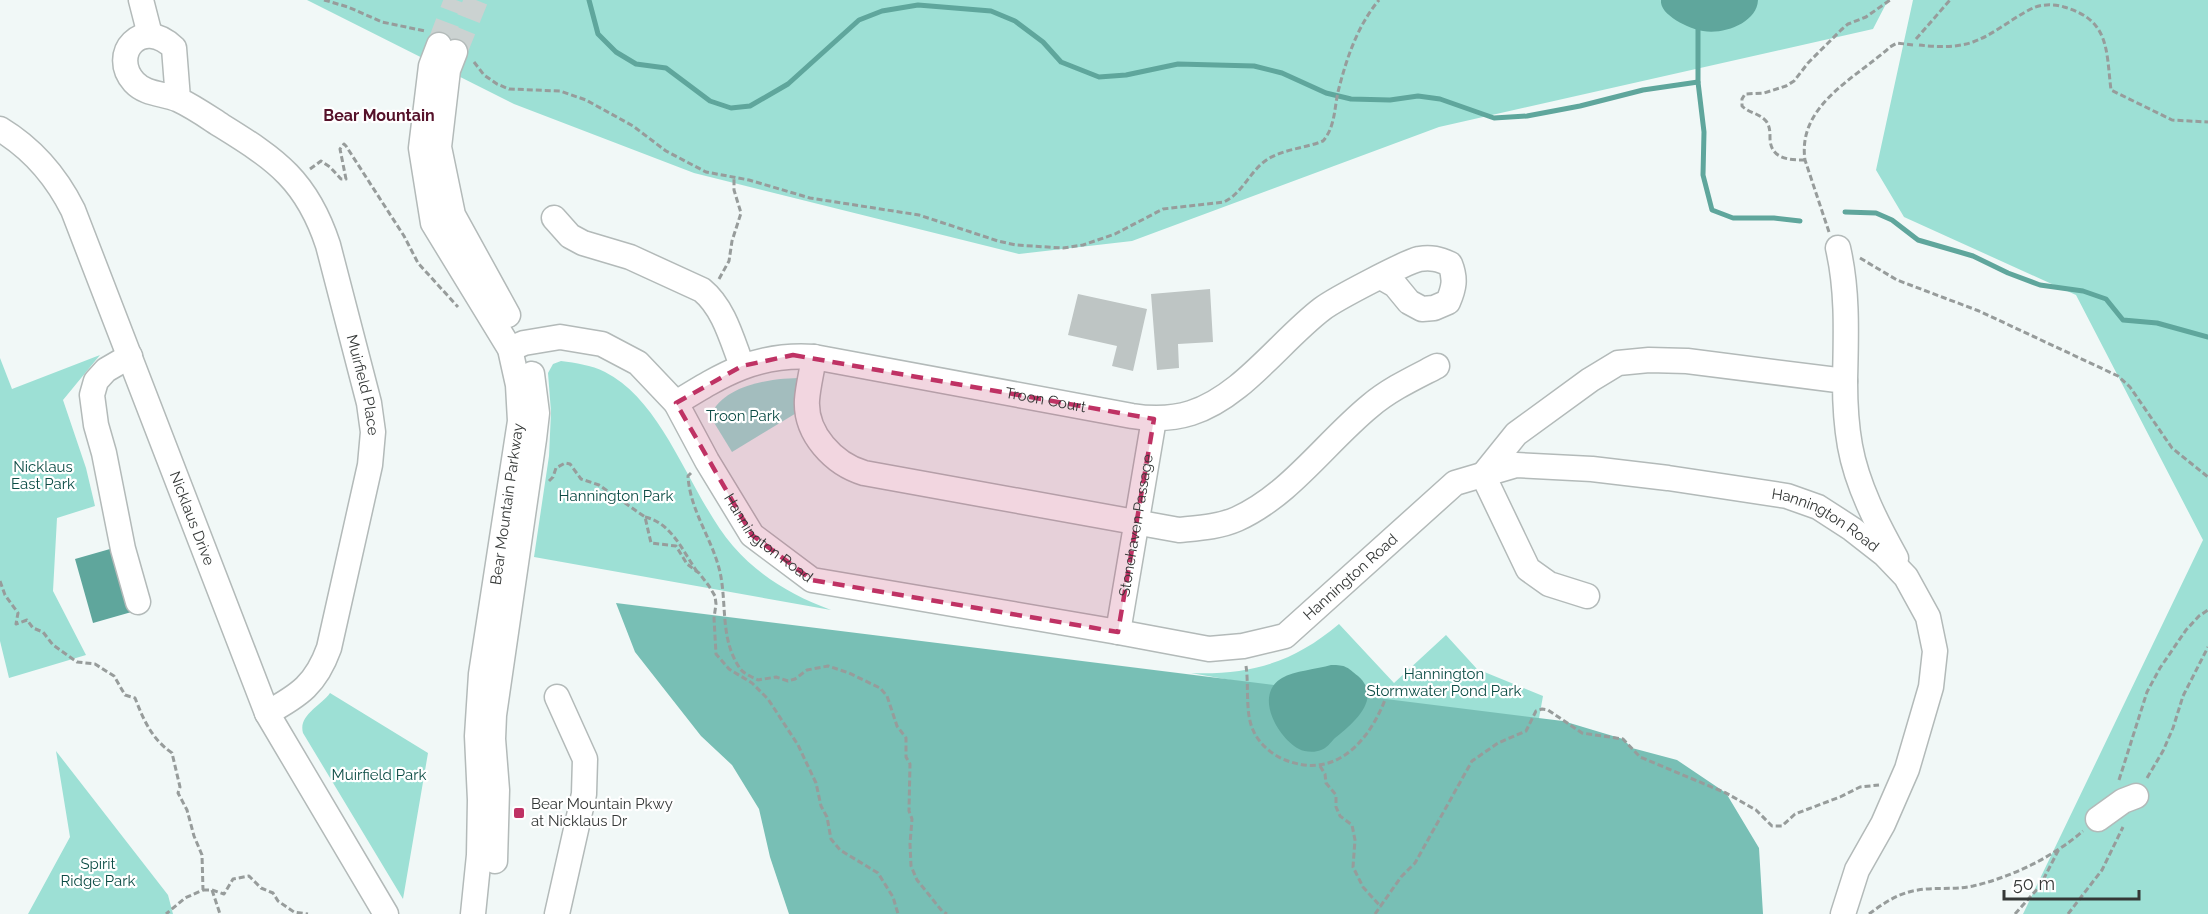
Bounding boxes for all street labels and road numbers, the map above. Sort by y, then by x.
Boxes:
street label: Muirfield Place [343,333,382,437]
street label: Troon Court [1004,384,1087,416]
street label: Bear Mountain Parkway [487,422,527,586]
street label: Stonehaven Passage [1115,453,1157,598]
street label: Nicklaus Drive [166,469,218,568]
street label: Hannington Road [1770,485,1883,556]
street label: Hannington Road [720,490,816,586]
street label: Hannington Road [1300,530,1401,624]

